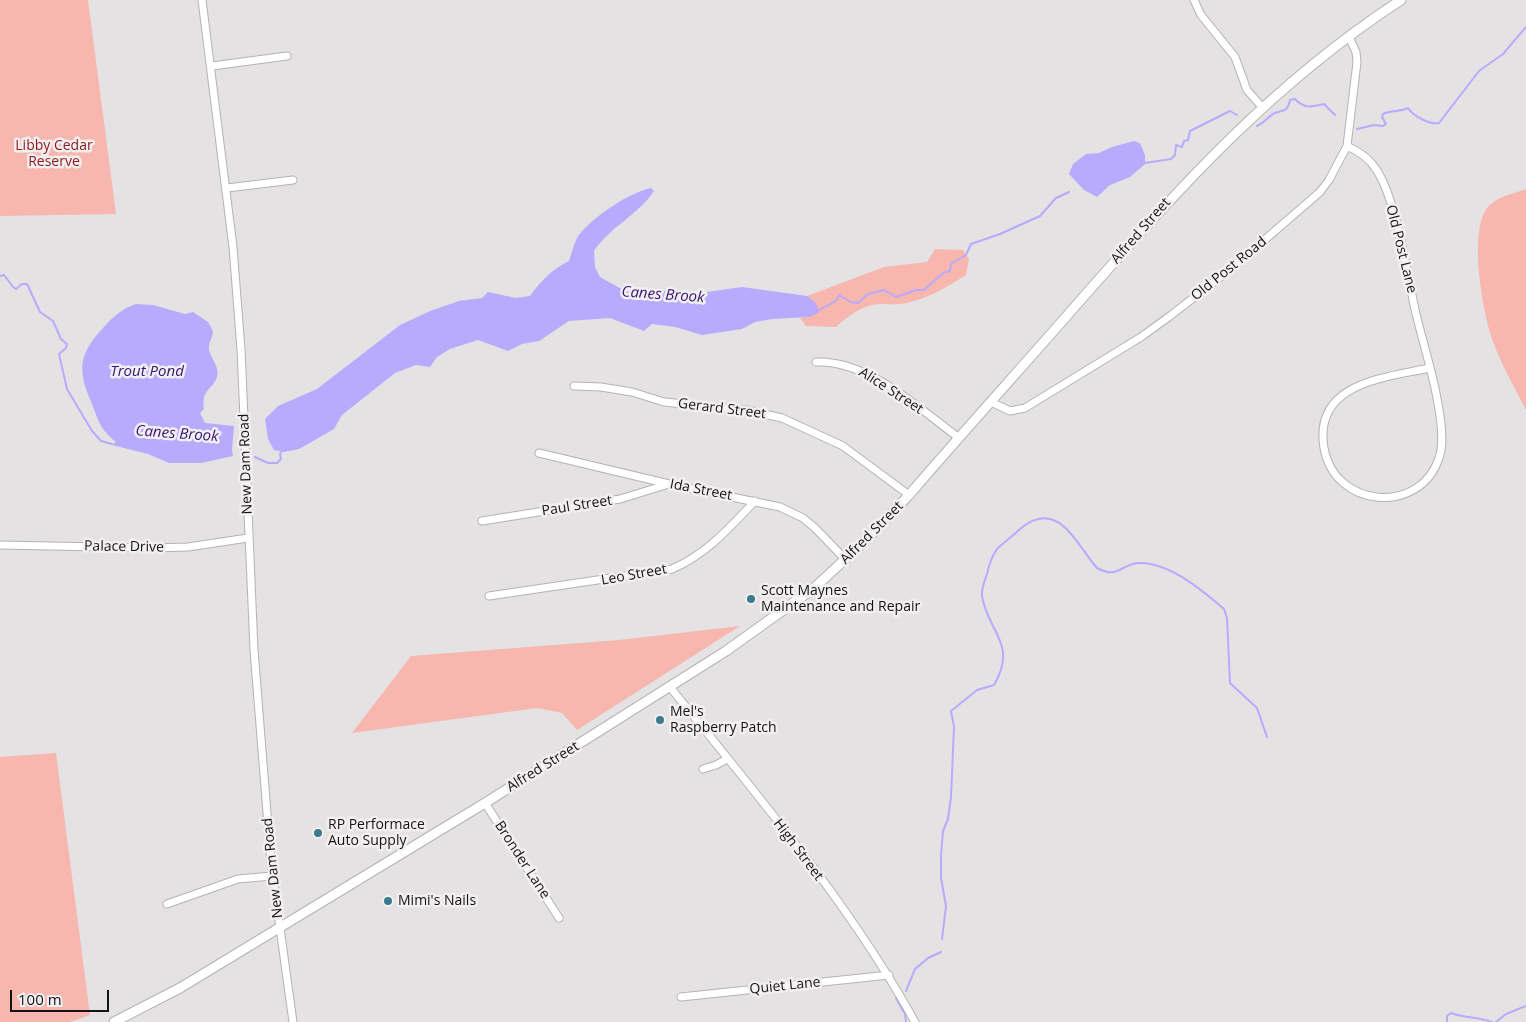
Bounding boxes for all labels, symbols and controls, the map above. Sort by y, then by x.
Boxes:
park label: Libby Cedar Reserve [15,138,93,170]
street label: Alfred Street [1108,195,1174,267]
street label: Old Post Lane [1382,203,1420,295]
street label: Old Post Road [1188,233,1270,305]
water label: Canes Brook [621,283,705,307]
water label: Trout Pond [110,363,184,381]
street label: Alice Street [856,364,926,418]
street label: Gerard Street [677,395,767,423]
street label: New Dam Road [236,413,256,515]
water label: Canes Brook [135,422,219,446]
street label: Ida Street [668,476,734,504]
street label: Paul Street [541,492,613,520]
street label: Alfred Street [837,498,907,568]
street label: Palace Drive [84,538,164,556]
street label: Leo Street [600,561,668,589]
place label: Scott Maynes Maintenance and Repair [761,583,920,616]
marker: Scott Maynes Maintenance and Repair [745,593,757,605]
place label: Mel's Raspberry Patch [670,704,777,736]
marker: Mel's Raspberry Patch [654,714,666,726]
street label: Alfred Street [504,738,582,796]
street label: High Street [769,816,827,884]
street label: New Dam Road [259,817,287,919]
place label: RP Performace Auto Supply [328,817,425,850]
street label: Bronder Lane [491,818,553,902]
marker: RP Performace Auto Supply [312,827,324,839]
place label: Mimi's Nails [398,893,476,909]
marker: Mimi's Nails [382,895,394,907]
street label: Quiet Lane [749,974,821,998]
scale bar [12,980,111,1012]
text: 100 m [18,989,62,1009]

